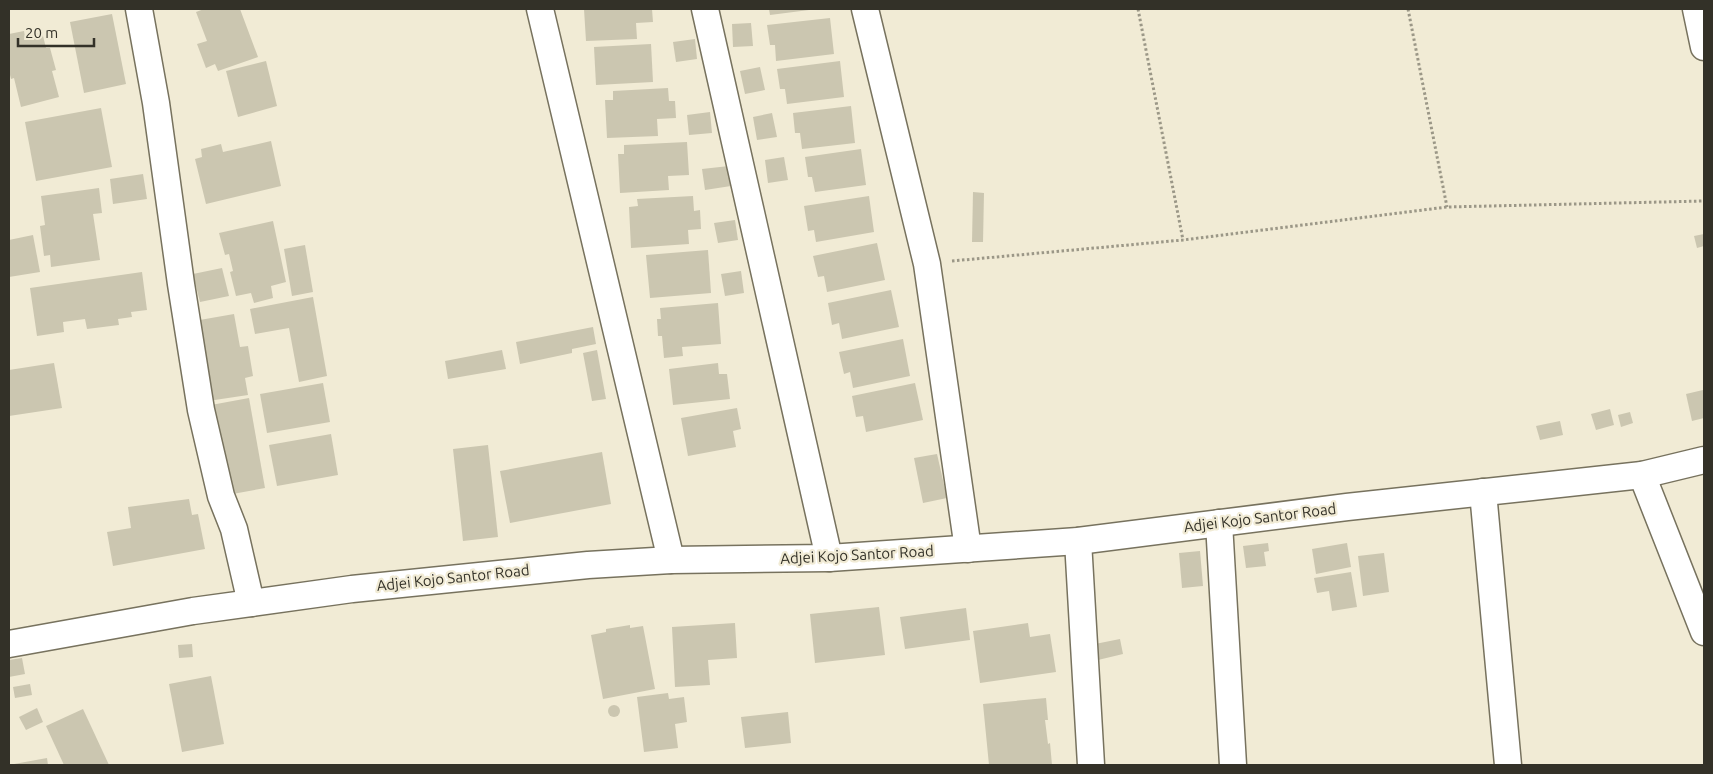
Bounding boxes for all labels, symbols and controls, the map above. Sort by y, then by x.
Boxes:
scale bar [18,15,94,47]
text: 20 m [25,24,58,41]
street label: Adjei Kojo Santor Road [1183,500,1337,535]
street label: Adjei Kojo Santor Road [780,542,934,567]
street label: Adjei Kojo Santor Road [376,561,530,594]

